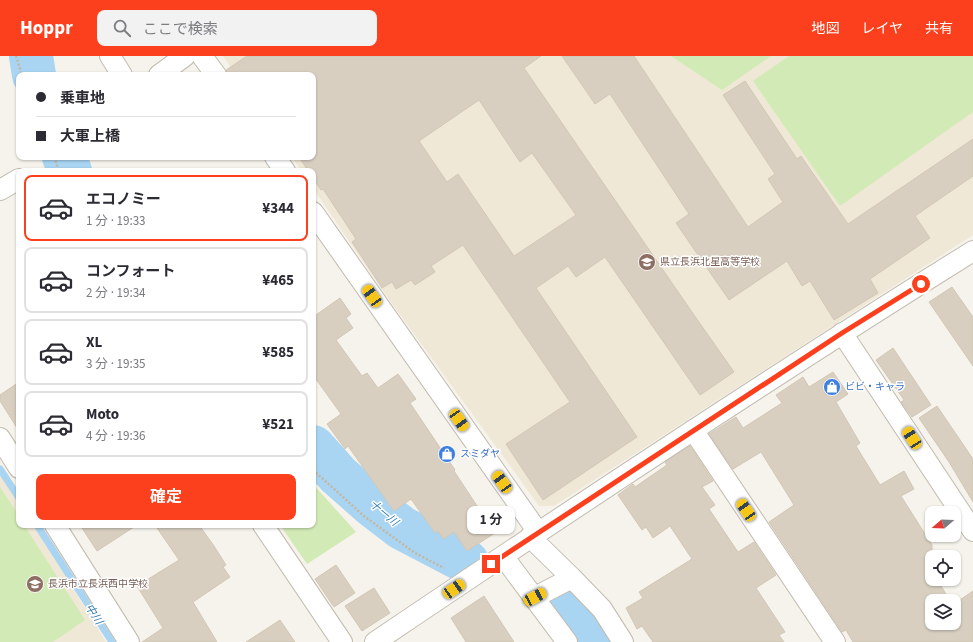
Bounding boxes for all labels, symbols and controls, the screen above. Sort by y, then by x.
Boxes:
search box [97,10,377,46]
text: Hoppr [20,15,73,42]
icon: search [111,17,133,39]
text: ここで検索 [143,19,218,40]
text: 地図 [811,19,839,39]
text: レイヤ [861,19,903,39]
text: 共有 [925,19,953,39]
text: 乗車地 [60,88,105,109]
text: 大軍上橋 [60,126,120,147]
text: エコノミー [86,189,161,210]
icon: car [38,190,74,226]
text: ¥344 [262,198,294,219]
text: 1 分 · 19:33 [86,212,146,230]
school or university icon: 県立長浜北星高等学校 [637,252,657,272]
place label: 県立長浜北星高等学校 [660,255,760,269]
text: コンフォート [86,261,176,282]
icon: car [38,262,74,298]
text: ¥465 [262,270,294,291]
route start [912,275,930,293]
car [360,283,384,309]
text: 2 分 · 19:34 [86,284,146,302]
text: XL [86,332,102,353]
icon: car [38,334,74,370]
text: ¥585 [262,342,294,363]
text: 3 分 · 19:35 [86,355,146,373]
shop icon: ビビ・キャラ [822,377,842,397]
place label: ビビ・キャラ [845,380,905,394]
text: Moto [86,404,119,425]
icon: car [38,406,74,442]
car [447,407,471,433]
text: ¥521 [262,414,294,435]
car [900,425,924,451]
text: 4 分 · 19:36 [86,427,146,445]
shop icon: スミダヤ [437,444,457,464]
place label: スミダヤ [460,447,500,461]
car [490,469,514,495]
button: 確定 [36,474,296,520]
water label: 十一川 [367,497,402,530]
car [734,497,758,523]
callout: 1 分 [467,506,515,534]
north arrow [925,506,961,542]
map controls [925,506,961,630]
text: 1 分 [480,511,502,529]
button: locate [925,550,961,586]
route end [482,555,500,573]
school or university icon: 長浜市立長浜西中学校 [25,574,45,594]
place label: 長浜市立長浜西中学校 [48,577,148,591]
car [441,577,467,601]
car [522,586,548,608]
button: layers [925,594,961,630]
water label: 中川 [82,601,107,628]

